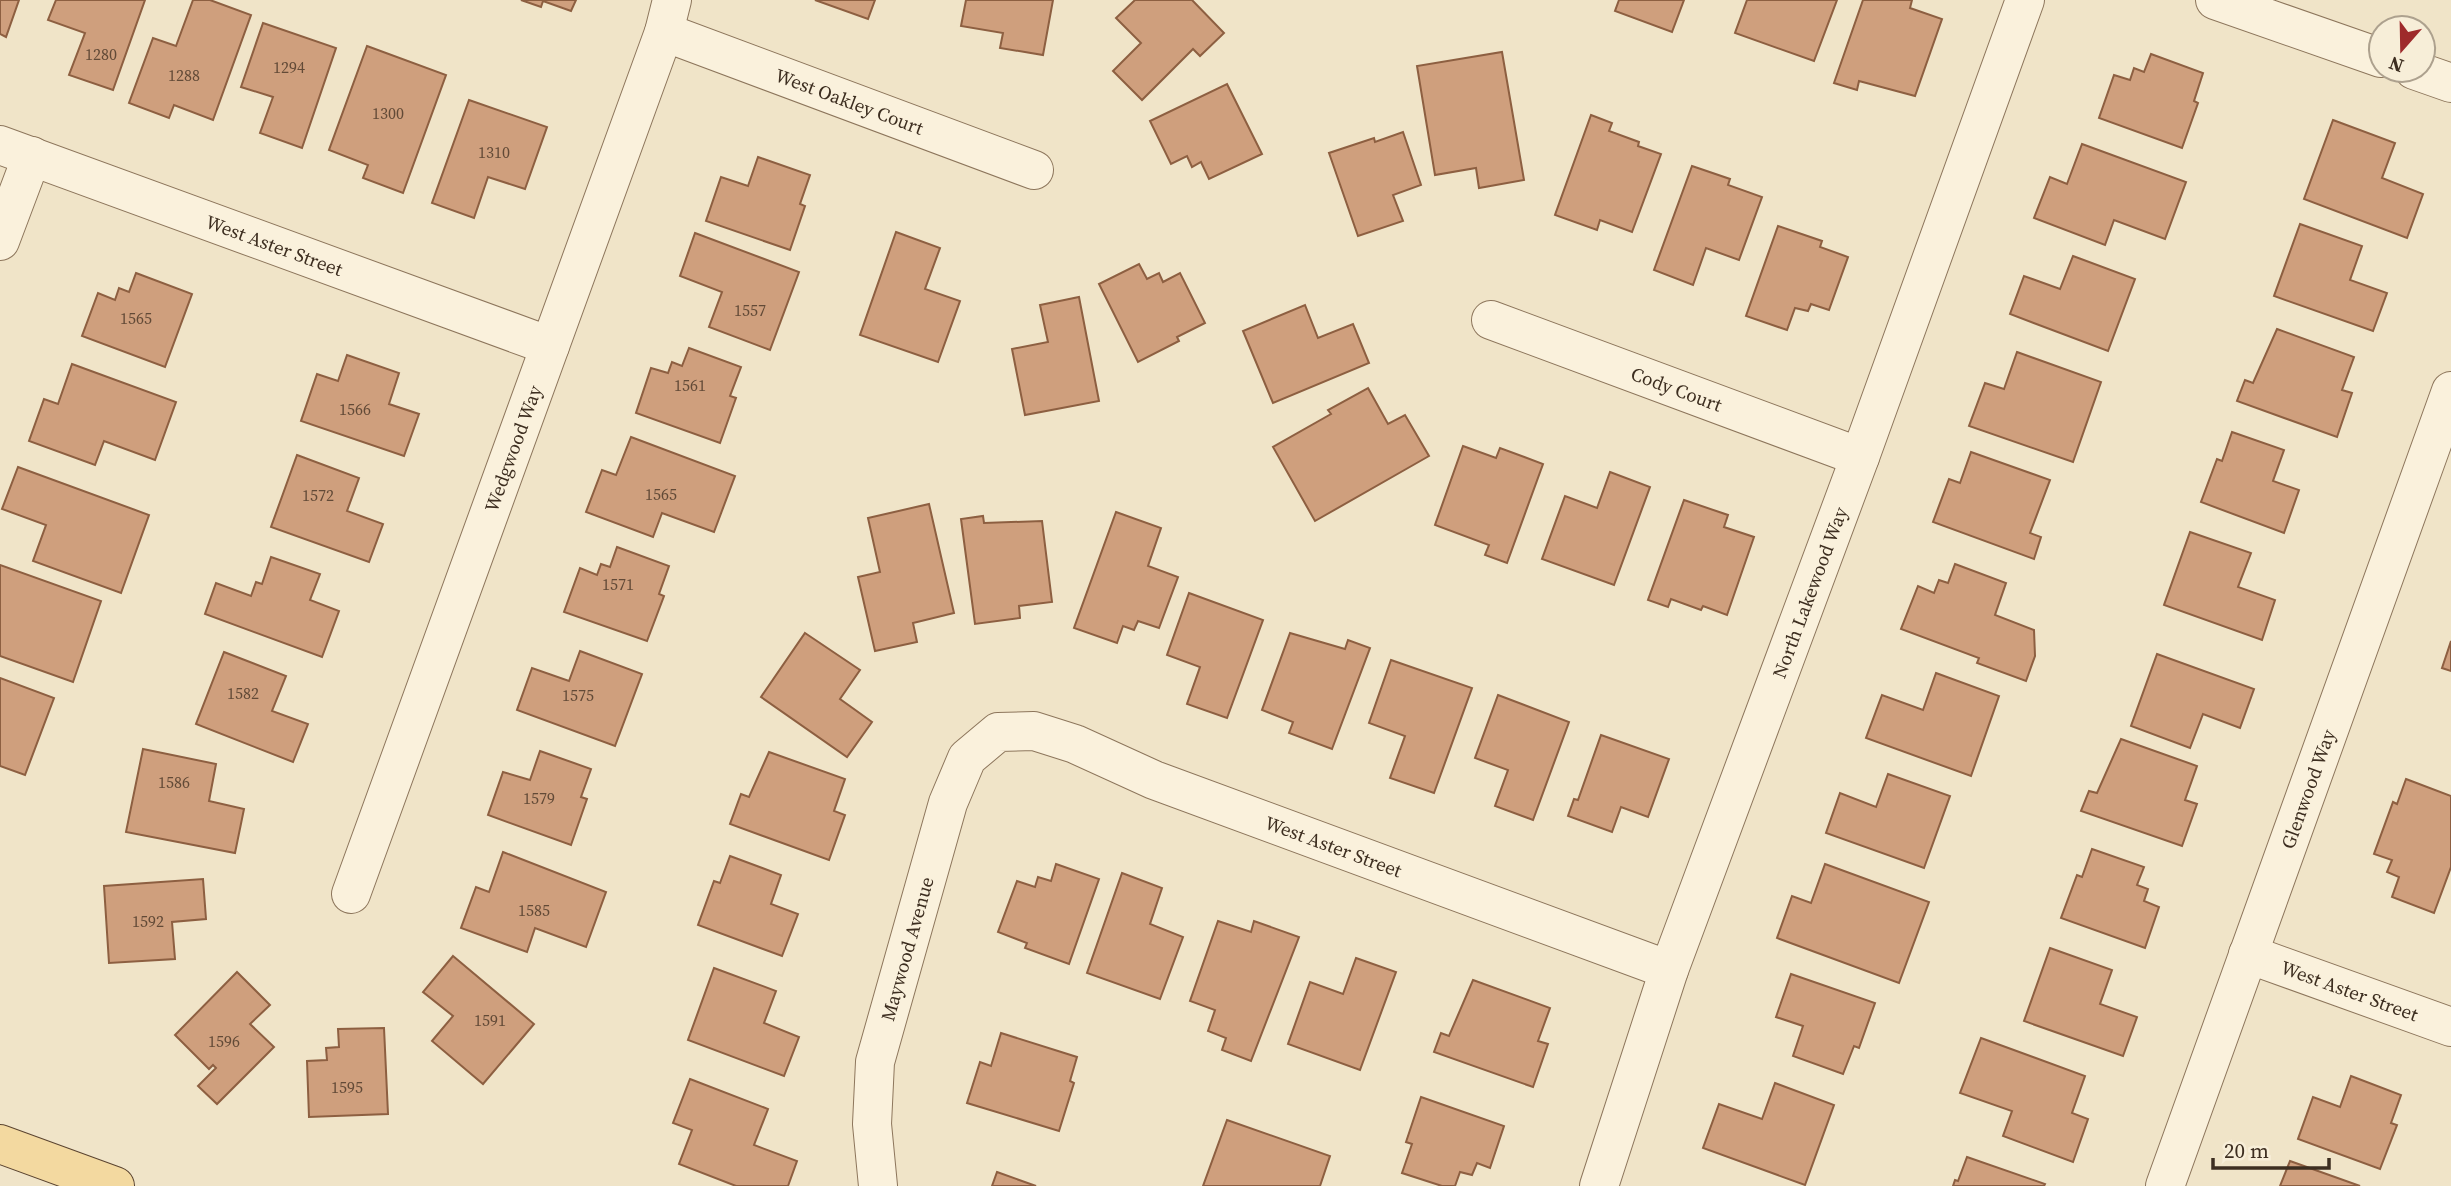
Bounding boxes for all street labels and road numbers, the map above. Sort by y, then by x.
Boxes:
street label: West Oakley Court [772,62,928,141]
street label: West Aster Street [202,208,347,282]
street label: Cody Court [1628,360,1726,418]
street label: Wedgwood Way [478,381,548,515]
street label: North Lakewood Way [1766,503,1853,682]
street label: Glenwood Way [2274,725,2341,852]
street label: West Aster Street [1262,809,1406,884]
street label: Maywood Avenue [874,874,940,1024]
street label: West Aster Street [2277,954,2423,1027]

